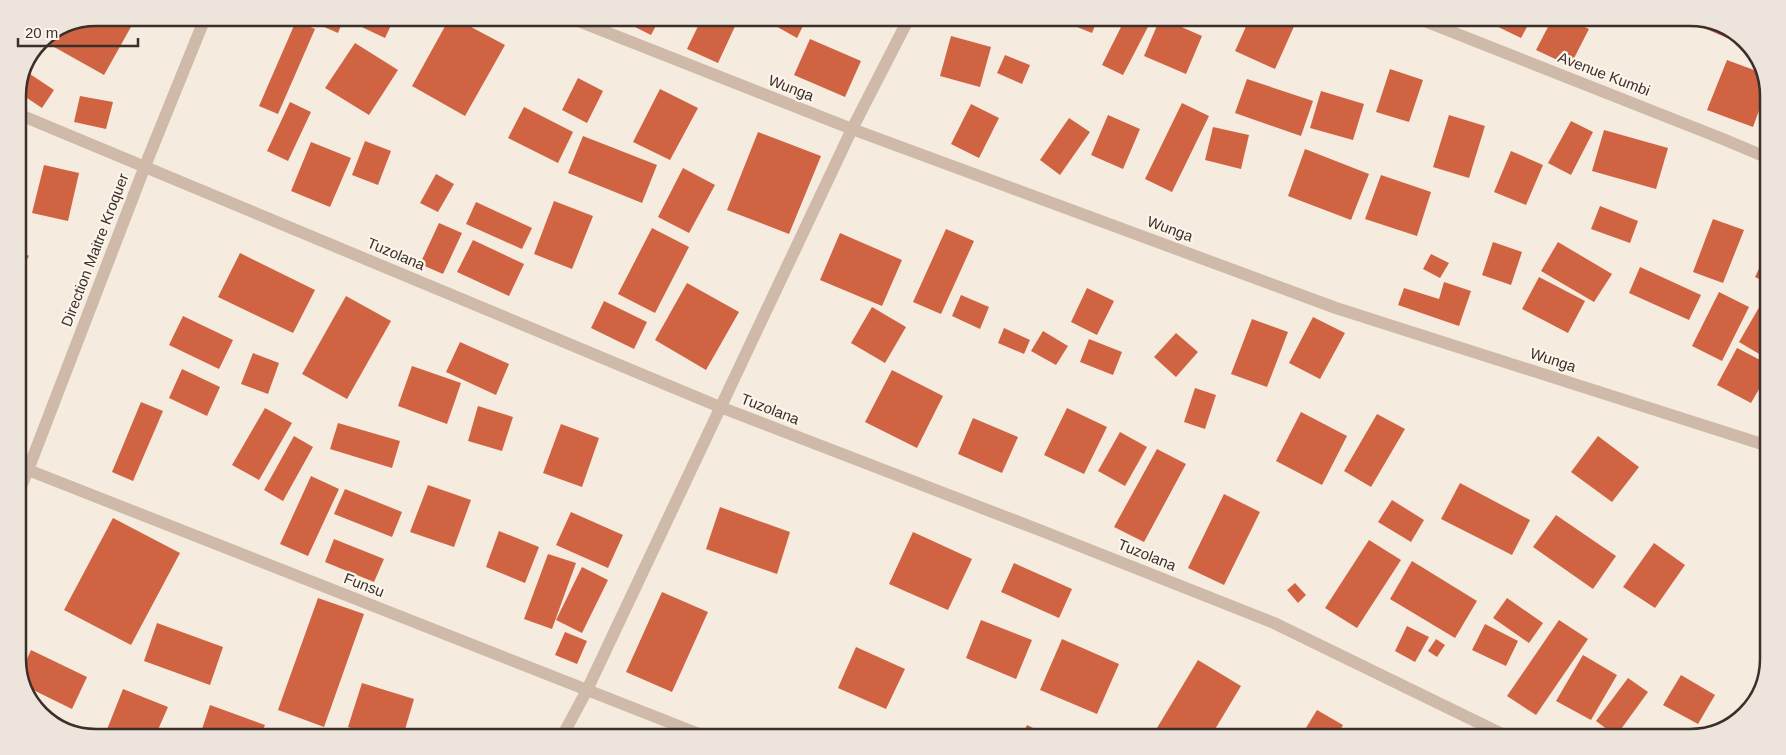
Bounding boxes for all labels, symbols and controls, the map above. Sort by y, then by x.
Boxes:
scale bar [18,15,138,47]
text: 20 m [25,24,58,41]
street label: Avenue Kumbi [1556,48,1653,99]
street label: Wunga [766,71,817,104]
street label: Direction Maitre Kroquer [57,171,132,329]
street label: Wunga [1145,212,1196,245]
street label: Tuzolana [365,234,428,274]
street label: Wunga [1528,344,1579,375]
street label: Tuzolana [739,390,802,428]
street label: Tuzolana [1116,535,1179,574]
street label: Funsu [342,569,387,600]

